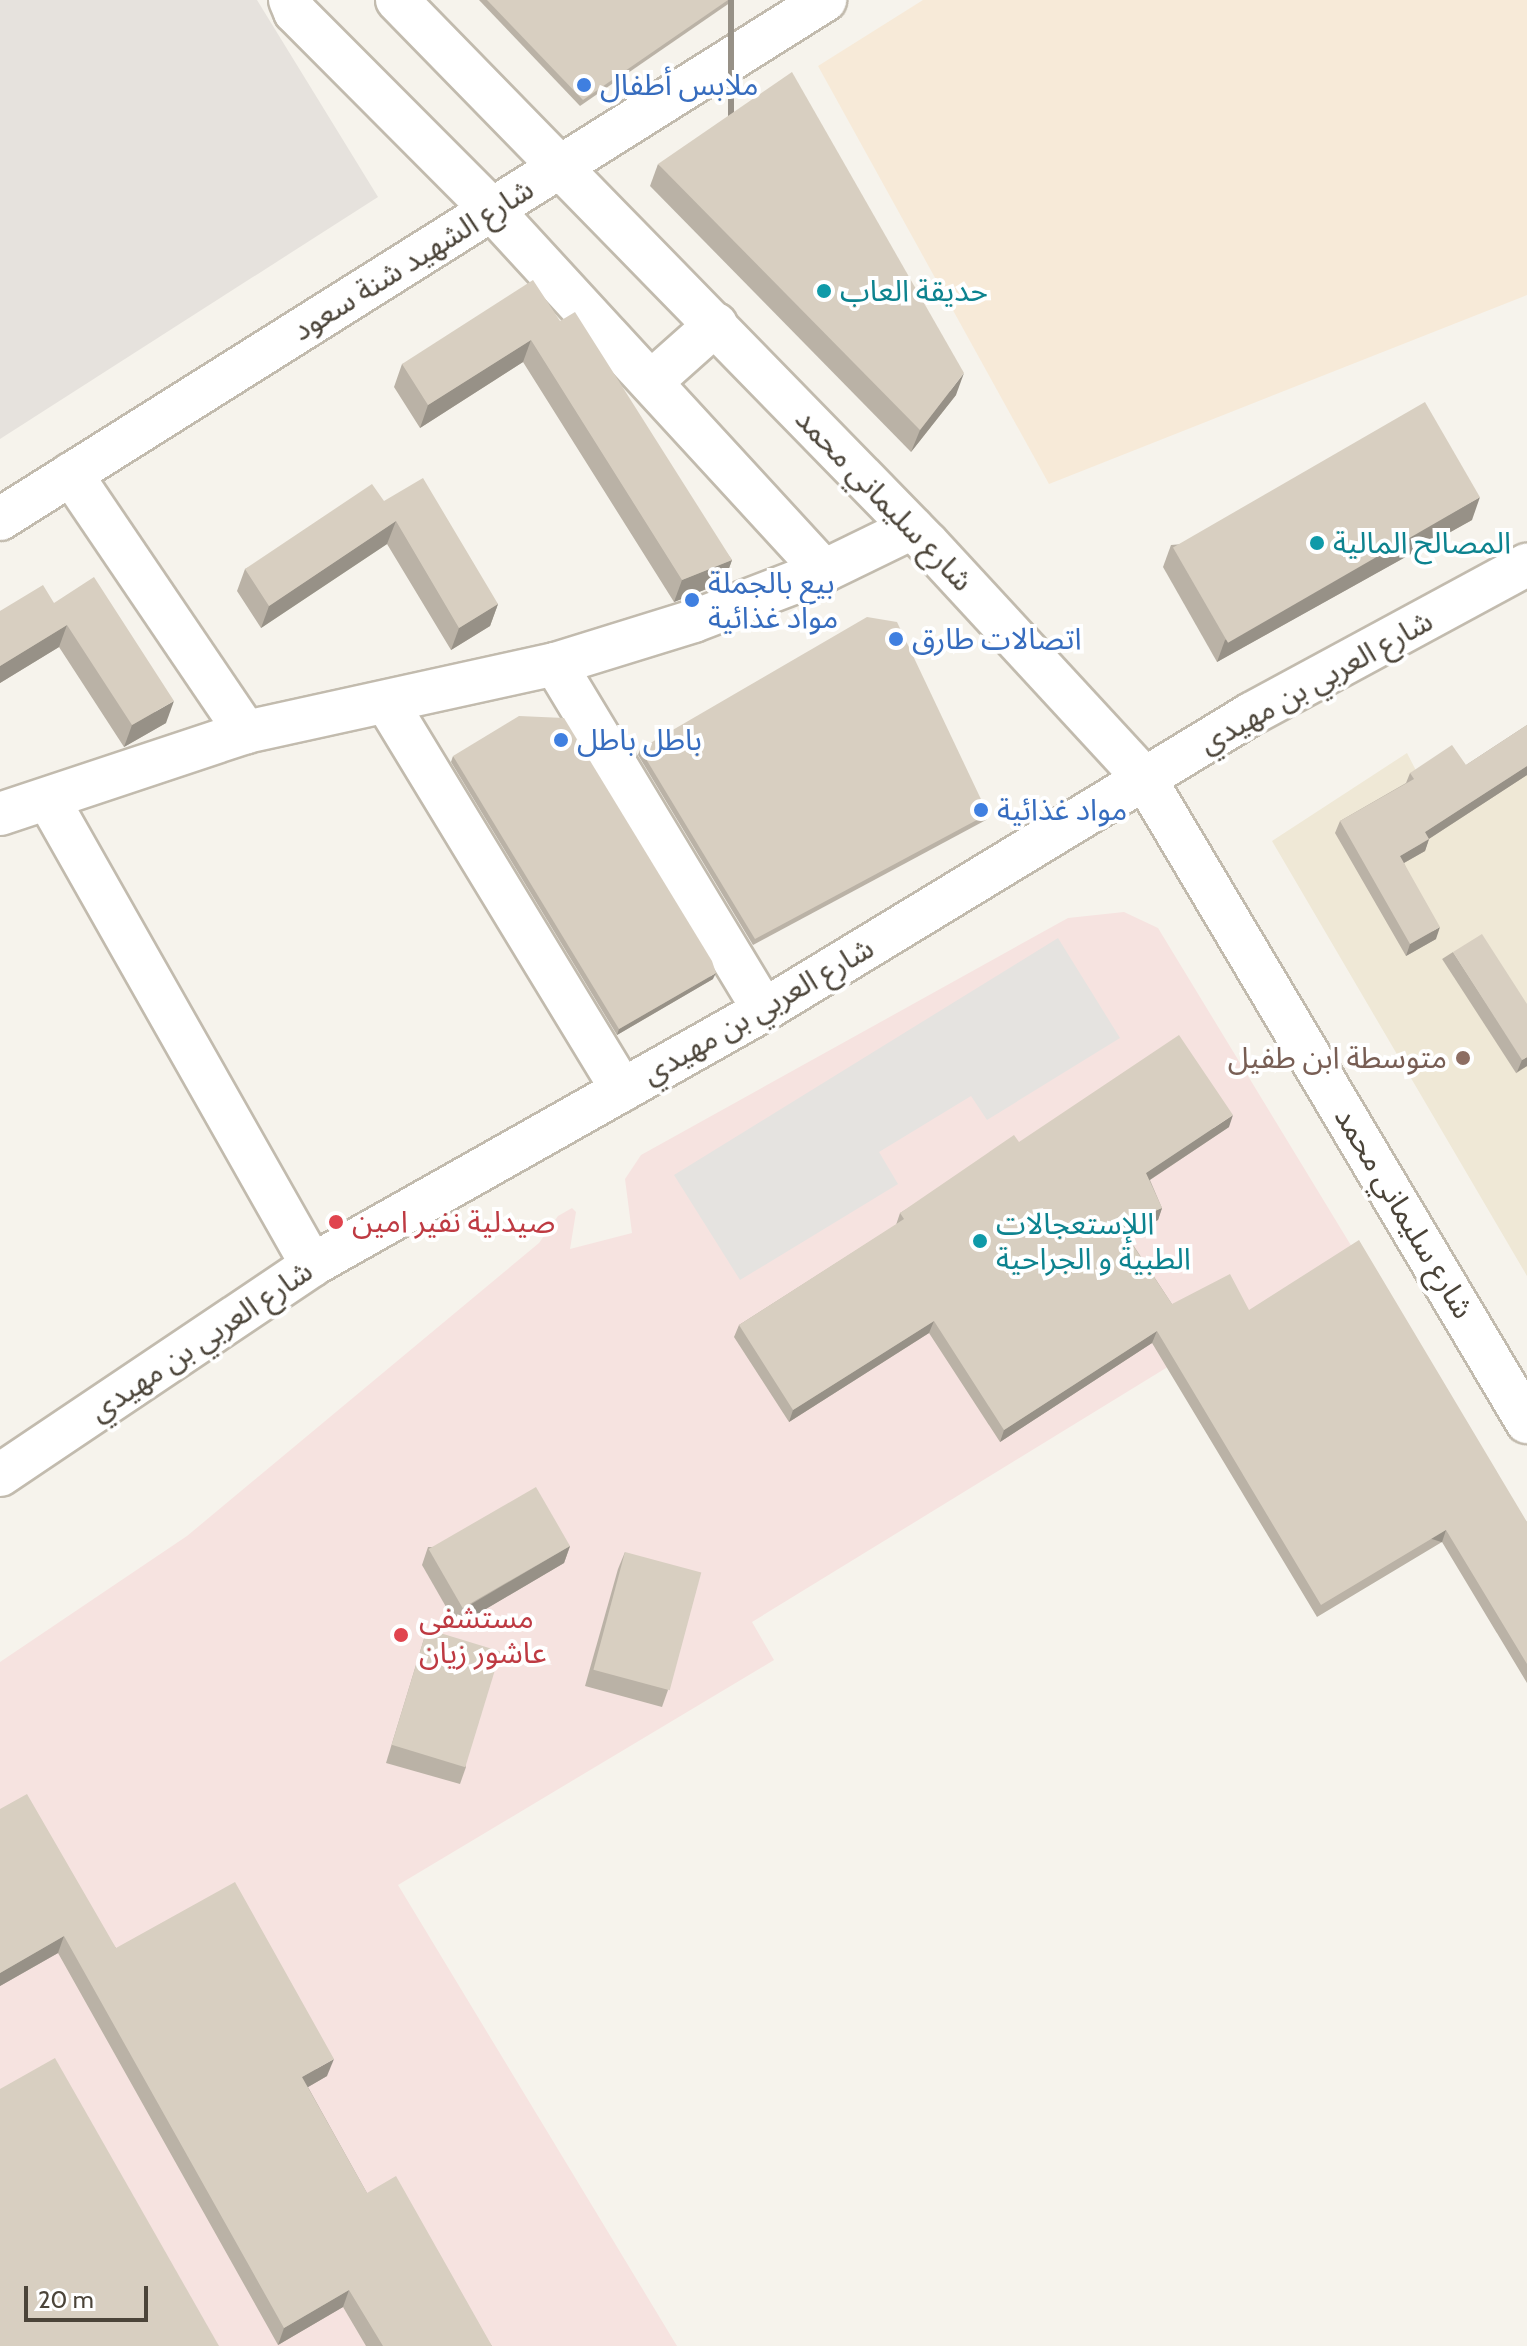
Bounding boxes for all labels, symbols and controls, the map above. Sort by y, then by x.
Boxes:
place label: ملابس أطفال [600,67,758,103]
marker: ملابس أطفال [575,76,593,94]
street label: شارع الشهيد شنة سعود [286,171,540,349]
place label: حديقة العاب [840,273,988,309]
marker: حديقة العاب [815,282,833,300]
street label: شارع سليماني محمد [788,401,980,599]
place label: المصالح المالية [1333,525,1511,561]
marker: المصالح المالية [1308,534,1326,552]
place label: بيع بالجملة مواد غذائية [708,565,838,636]
marker: بيع بالجملة مواد غذائية [683,591,701,609]
street label: شارع العربي بن مهيدي [1193,603,1439,761]
place label: اتصالات طارق [912,621,1082,657]
marker: اتصالات طارق [887,630,905,648]
place label: باطل باطل [577,722,702,758]
marker: باطل باطل [552,731,570,749]
place label: مواد غذائية [997,792,1127,828]
marker: مواد غذائية [972,801,990,819]
street label: شارع العربي بن مهيدي [636,930,880,1092]
place label: متوسطة ابن طفيل [1228,1040,1447,1076]
marker: متوسطة ابن طفيل [1454,1049,1472,1067]
street label: شارع سليماني محمد [1327,1101,1481,1325]
place label: صيدلية نفير امين [352,1204,555,1240]
place label: اللإستعجالات الطبية و الجراحية [996,1206,1191,1276]
marker: صيدلية نفير امين [327,1213,345,1231]
marker: اللإستعجالات الطبية و الجراحية [971,1232,989,1250]
street label: شارع العربي بن مهيدي [83,1253,319,1429]
place label: مستشفى عاشور زيان [419,1600,547,1670]
marker: مستشفى عاشور زيان [390,1624,412,1646]
scale bar [28,2270,152,2320]
text: 20 m [38,2285,94,2314]

